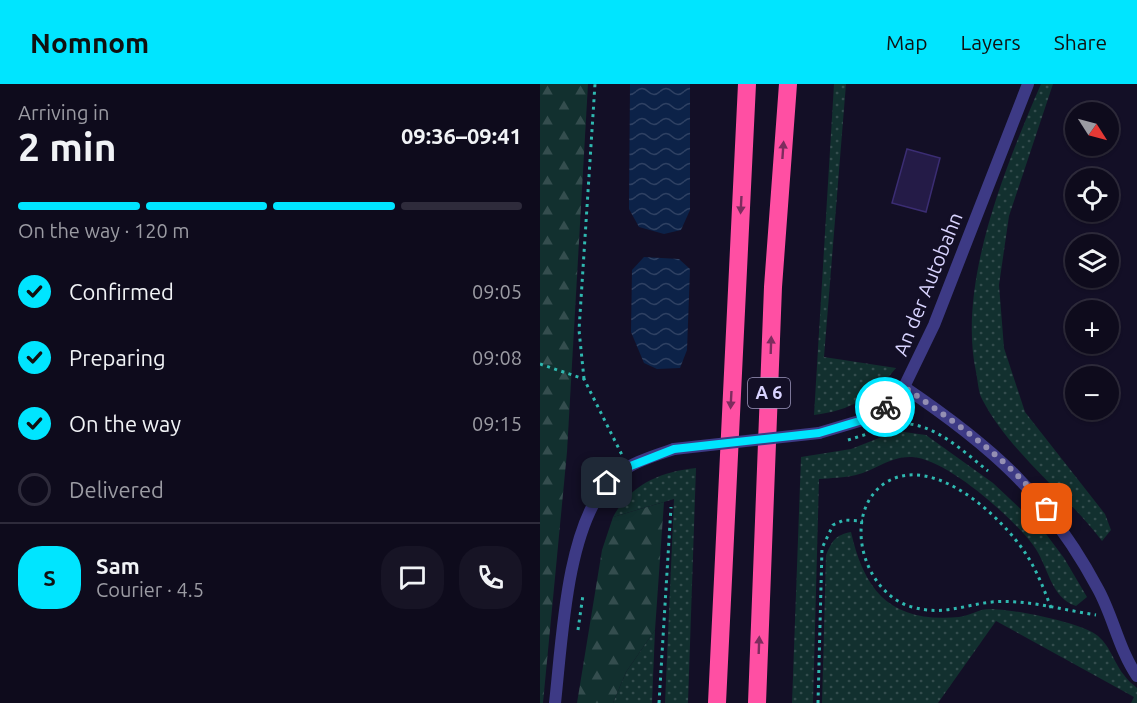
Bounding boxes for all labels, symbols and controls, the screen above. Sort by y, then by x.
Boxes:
text: Nomnom [30,27,149,58]
text: Map [886,30,927,54]
text: Layers [960,30,1021,54]
text: Share [1054,30,1107,54]
text: Arriving in [18,101,109,124]
north arrow [1065,102,1119,156]
map controls [1065,102,1119,420]
text: 09:36–09:41 [401,123,522,148]
text: 2 min [18,125,117,168]
one-way arrow [778,141,788,160]
button: locate [1065,168,1119,222]
one-way arrow [736,196,745,215]
street label: An der Autobahn [888,209,967,359]
text: On the way · 120 m [18,219,190,242]
button: layers [1065,234,1119,288]
icon: check [18,275,51,308]
text: Confirmed [69,279,174,304]
text: 09:05 [472,280,522,303]
button: + [1065,300,1119,354]
one-way arrow [766,335,775,354]
icon: check [18,341,51,374]
text: Preparing [69,345,166,370]
text: 09:08 [472,346,522,369]
button: − [1065,366,1119,420]
courier [855,377,915,437]
road number: A 6 [748,378,790,408]
one-way arrow [727,391,736,410]
icon: bike [869,391,902,424]
icon: check [18,407,51,440]
text: On the way [69,411,181,436]
text: 09:15 [472,412,522,435]
pin [581,457,632,508]
icon: home [590,466,623,499]
text: Delivered [69,477,164,502]
pin [1021,483,1072,534]
icon: bag [1030,492,1063,525]
button: chat [381,546,444,609]
button: phone [459,546,522,609]
text: Sam [96,553,140,578]
text: S [43,565,56,590]
text: Courier · 4.5 [96,578,204,601]
one-way arrow [754,635,764,654]

